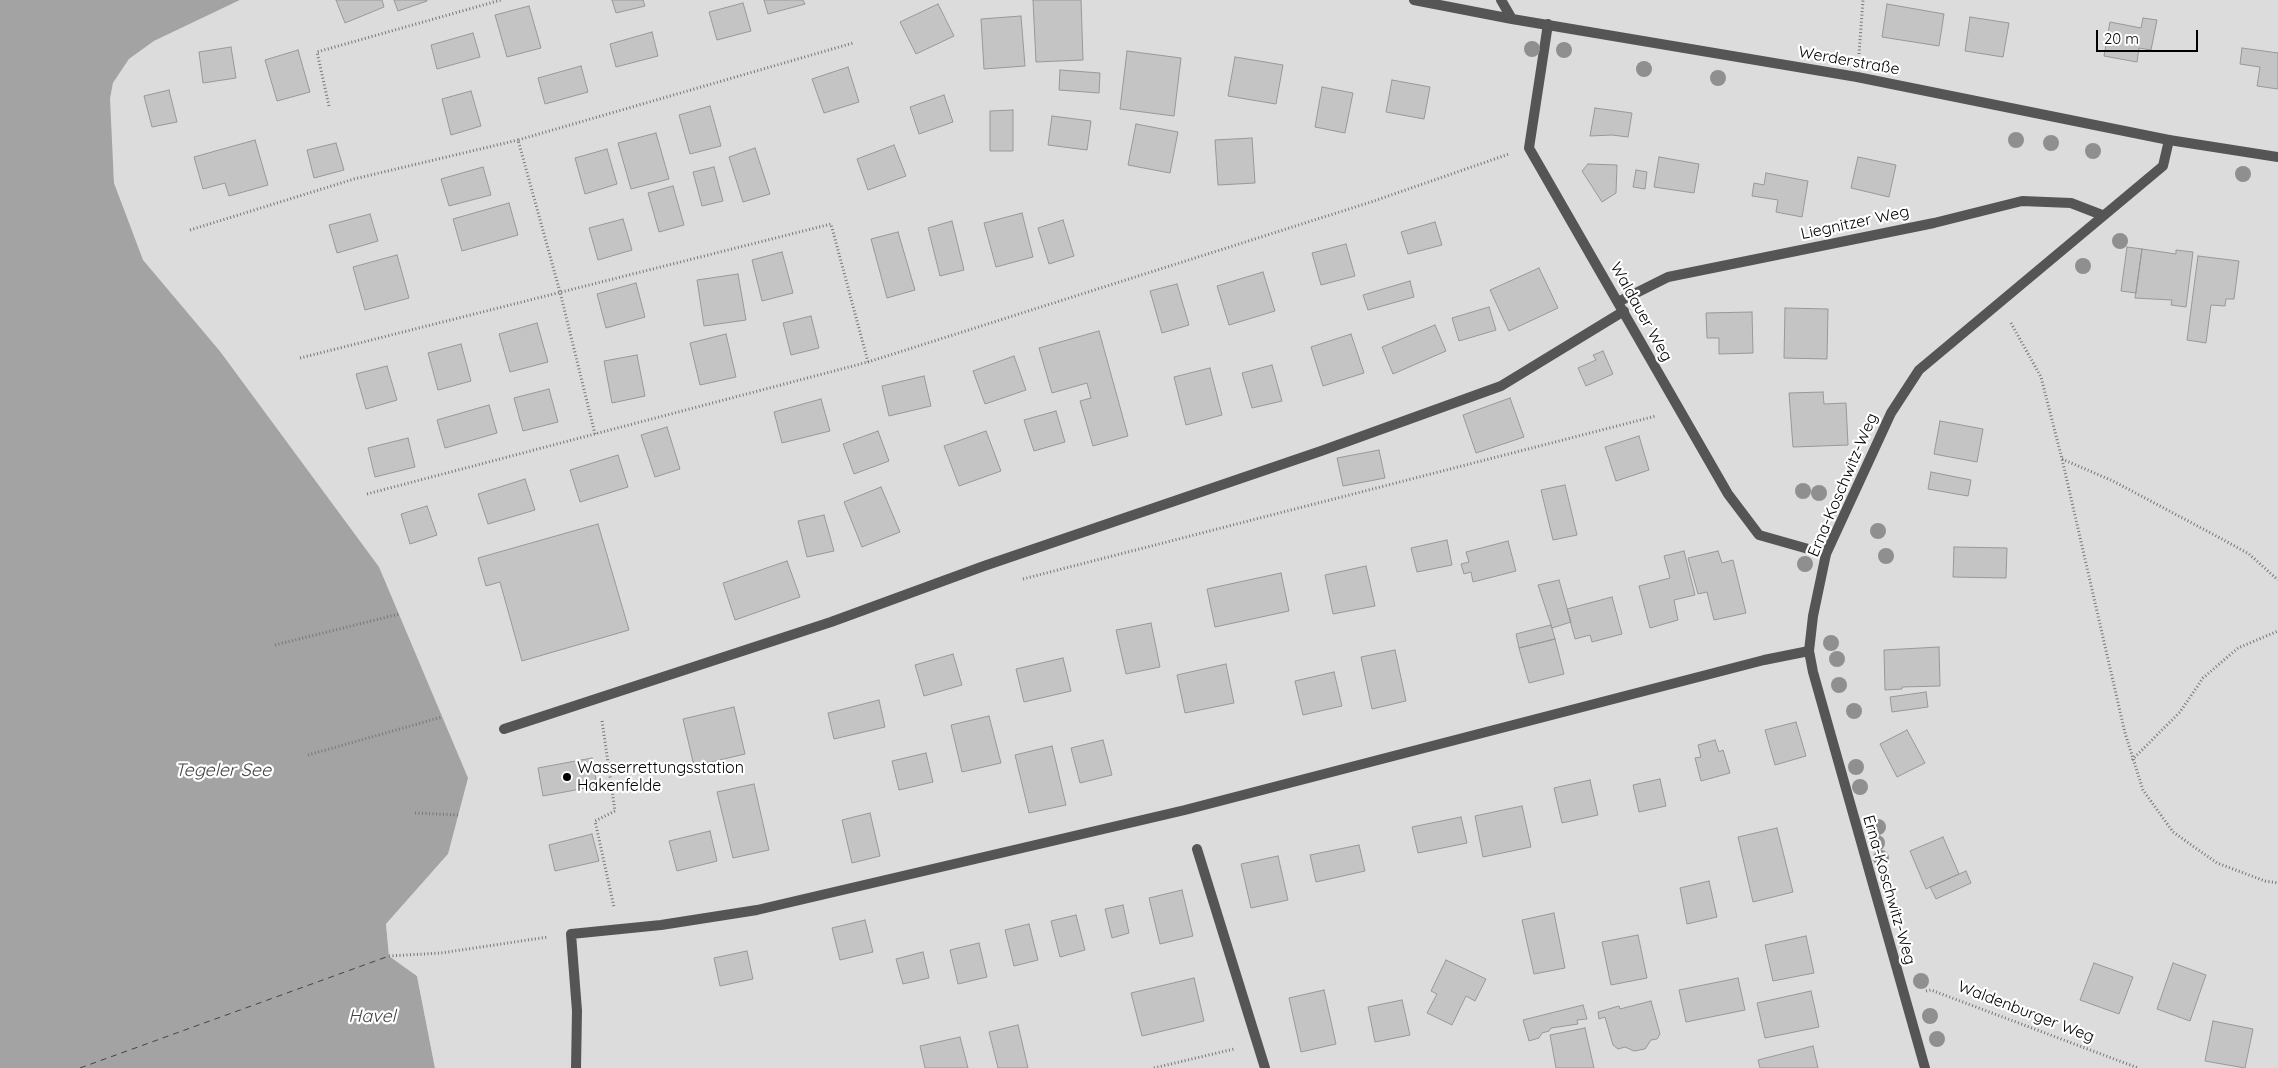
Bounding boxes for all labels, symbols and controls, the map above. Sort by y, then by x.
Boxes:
scale bar [2098,20,2200,52]
text: 20 m [2104,29,2139,48]
street label: Werderstraße [1797,43,1901,79]
street label: Liegnitzer Weg [1799,202,1911,244]
street label: Waldauer Weg [1606,259,1676,365]
street label: Erna-Koschwitz-Weg [1804,410,1882,560]
place label: Wasserrettungsstation Hakenfelde [577,758,744,796]
water label: Tegeler See [175,760,271,782]
marker: Wasserrettungsstation Hakenfelde [561,771,573,783]
street label: Erna-Koschwitz-Weg [1858,813,1920,967]
street label: Waldenburger Weg [1955,977,2097,1047]
water label: Havel [348,1006,396,1028]

